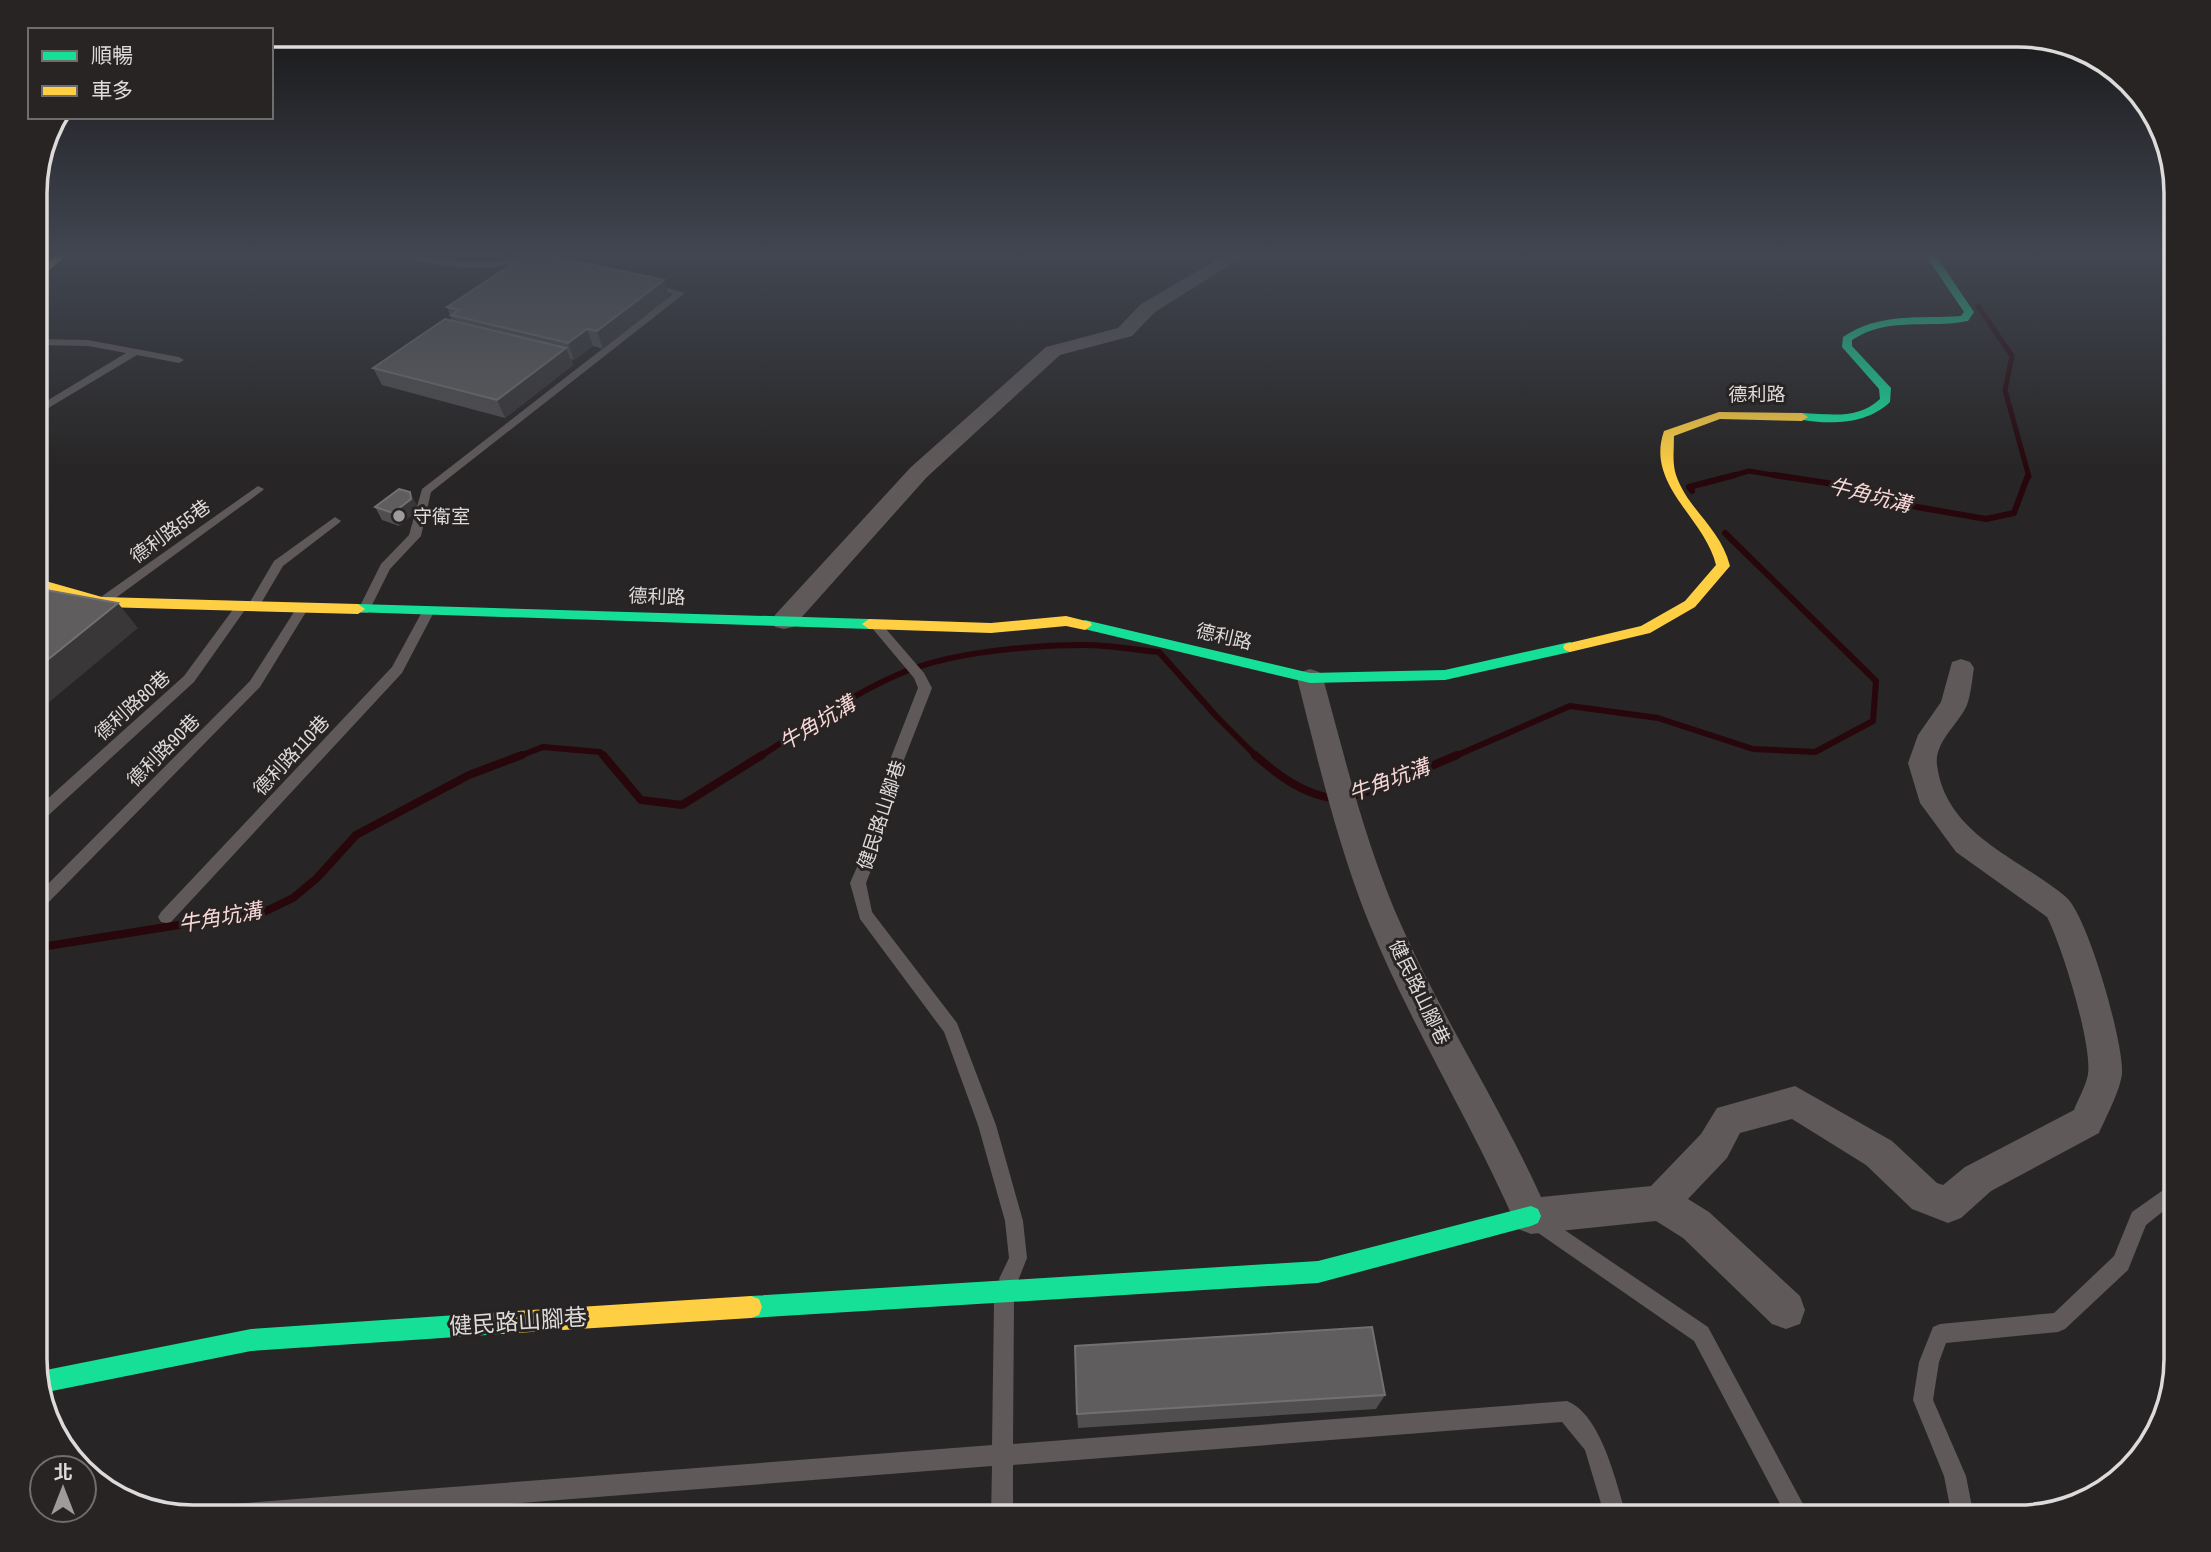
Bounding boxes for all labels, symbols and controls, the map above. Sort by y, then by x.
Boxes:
legend [28,28,273,119]
text: 順暢 [91,41,133,70]
text: 車多 [91,76,133,105]
street label: 德利路 [1728,381,1786,407]
water label: 牛角坑溝 [1826,471,1917,520]
street label: 德利路55巷 [125,493,215,569]
place label: 守衛室 [413,503,470,529]
marker: 守衛室 [391,508,407,524]
street label: 德利路 [628,582,686,610]
street label: 德利路 [1193,617,1255,655]
street label: 德利路80巷 [89,664,175,746]
water label: 牛角坑溝 [774,687,863,757]
street label: 德利路90巷 [121,708,205,792]
street label: 德利路110巷 [247,709,335,801]
water label: 牛角坑溝 [1345,751,1436,808]
street label: 健民路山腳巷 [851,757,911,873]
water label: 牛角坑溝 [176,895,267,939]
street label: 健民路山腳巷 [1383,935,1457,1049]
street label: 健民路山腳巷 [448,1301,588,1341]
north arrow [28,1454,98,1524]
text: 北 [53,1459,73,1485]

